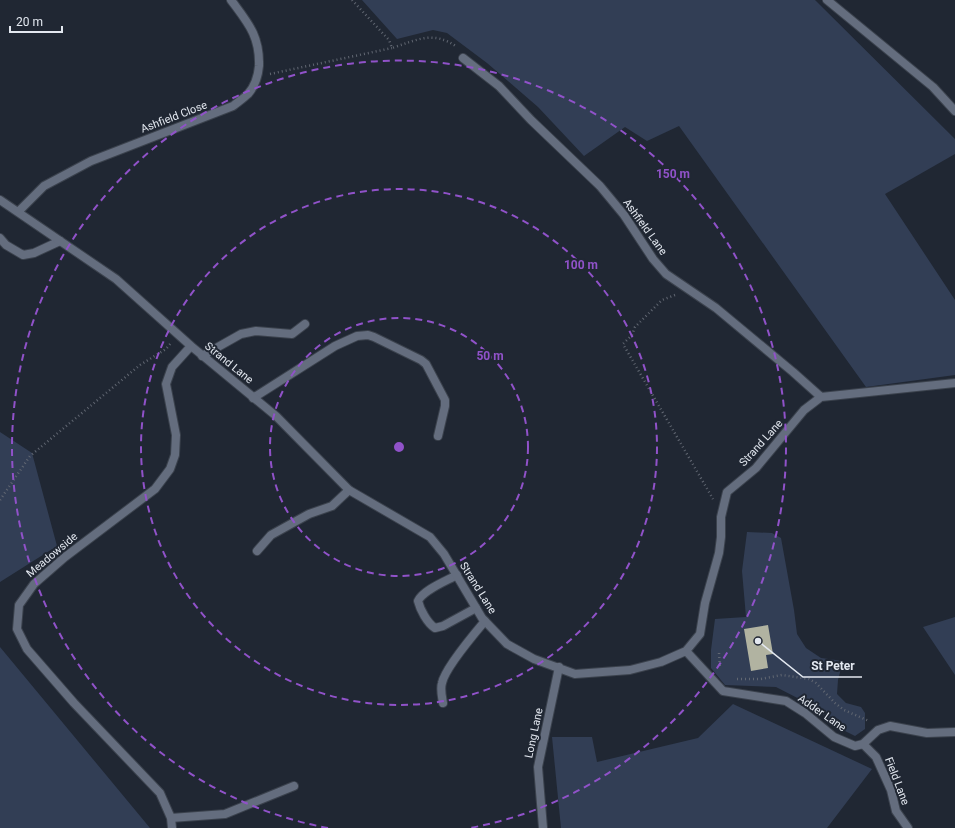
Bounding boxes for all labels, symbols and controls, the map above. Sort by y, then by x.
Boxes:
scale bar [10,8,62,34]
text: 20 m [16,15,43,29]
street label: Ashfield Close [139,98,209,136]
text: 150 m [656,167,690,181]
street label: Ashfield Lane [620,196,670,258]
text: 100 m [564,258,598,272]
street label: Strand Lane [202,340,256,387]
text: 50 m [476,349,504,363]
street label: Strand Lane [737,417,785,469]
centre of rings [392,440,406,454]
street label: Meadowside [24,530,80,580]
street label: Strand Lane [457,560,499,616]
callout: St Peter [803,653,862,677]
text: St Peter [811,659,855,673]
street label: Adder Lane [795,692,849,734]
street label: Long Lane [522,707,546,759]
street label: Field Lane [882,755,912,807]

